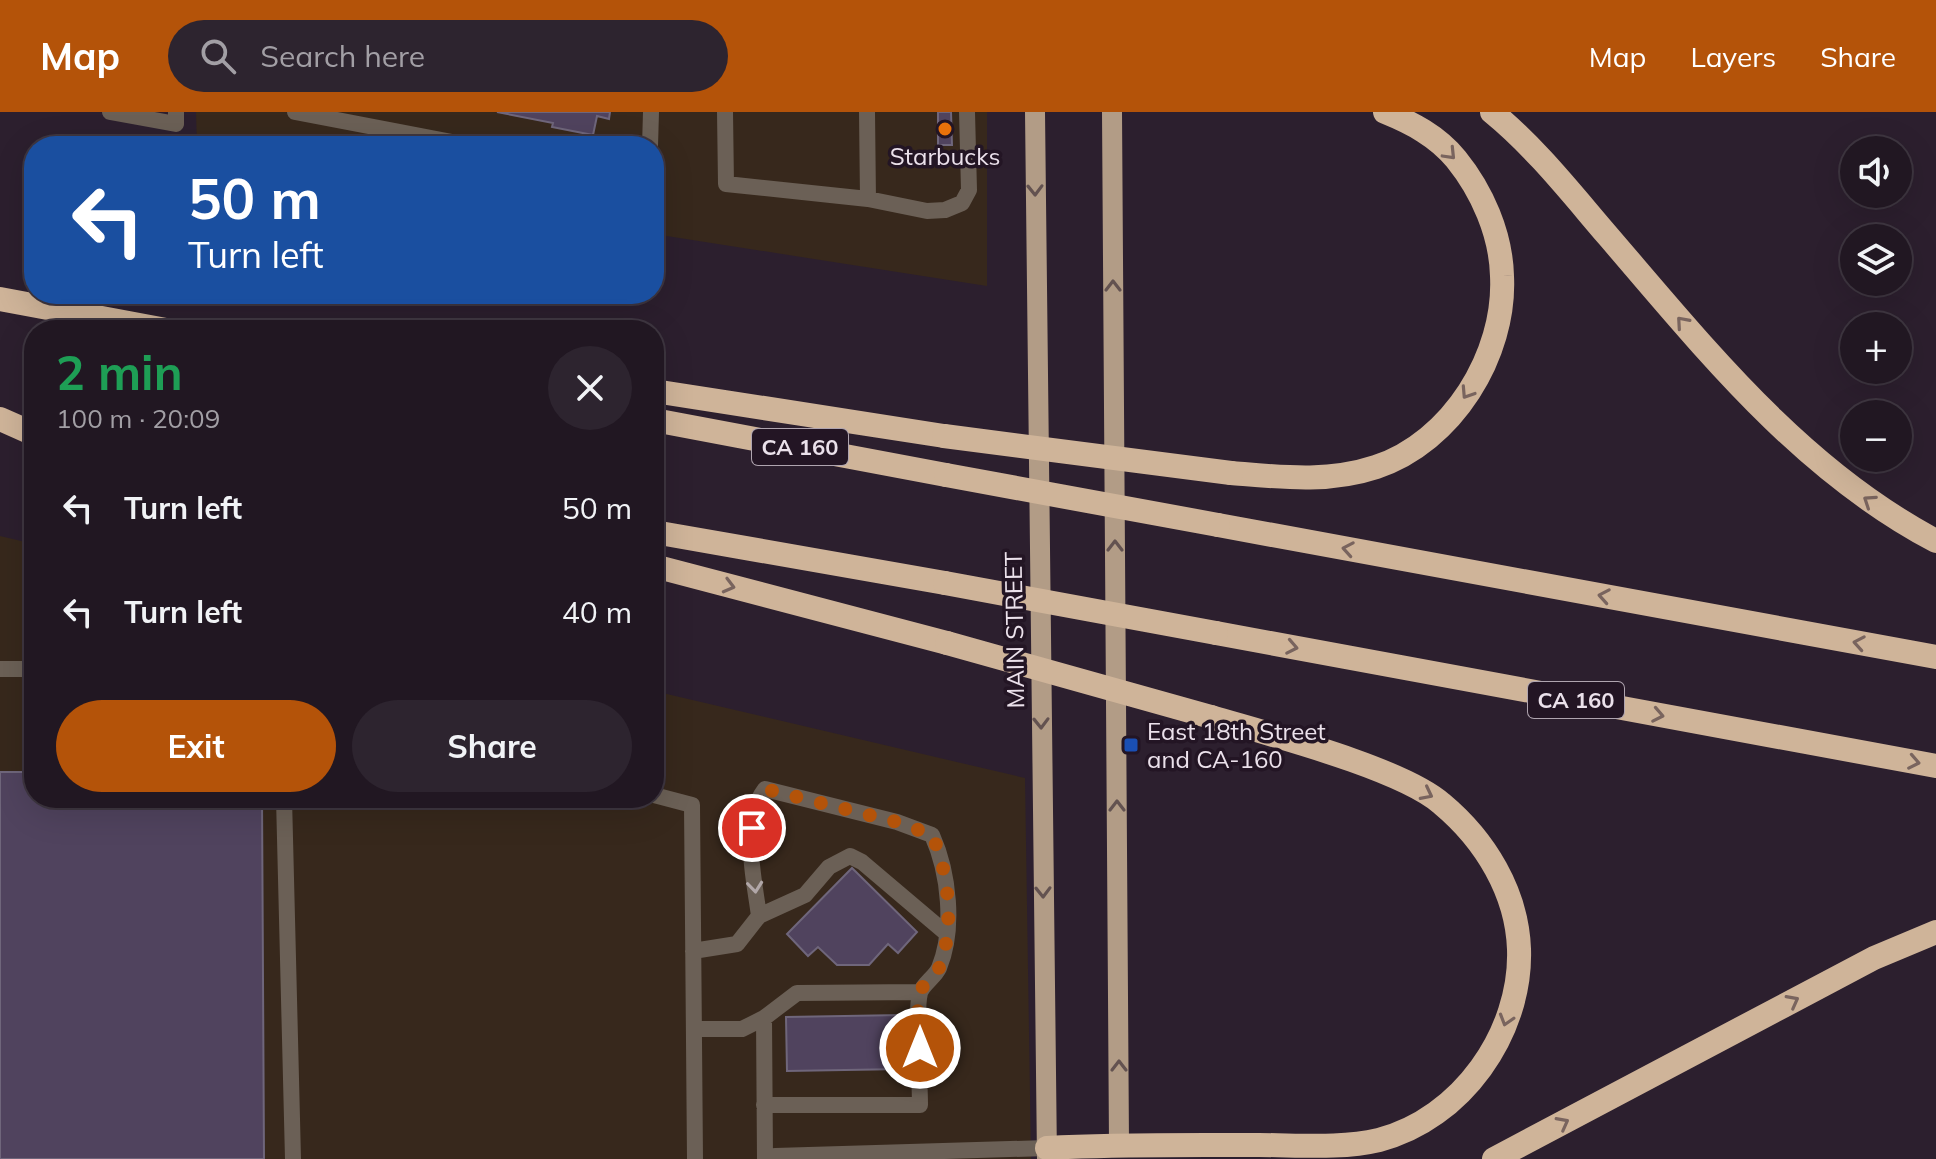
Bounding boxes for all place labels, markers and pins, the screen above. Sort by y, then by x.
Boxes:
marker: Starbucks [936,120,954,138]
place label: Starbucks [890,141,1000,171]
place label: East 18th Street and CA-160 [1147,716,1326,774]
marker: East 18th Street and CA-160 [1122,736,1140,754]
pin [718,794,786,862]

